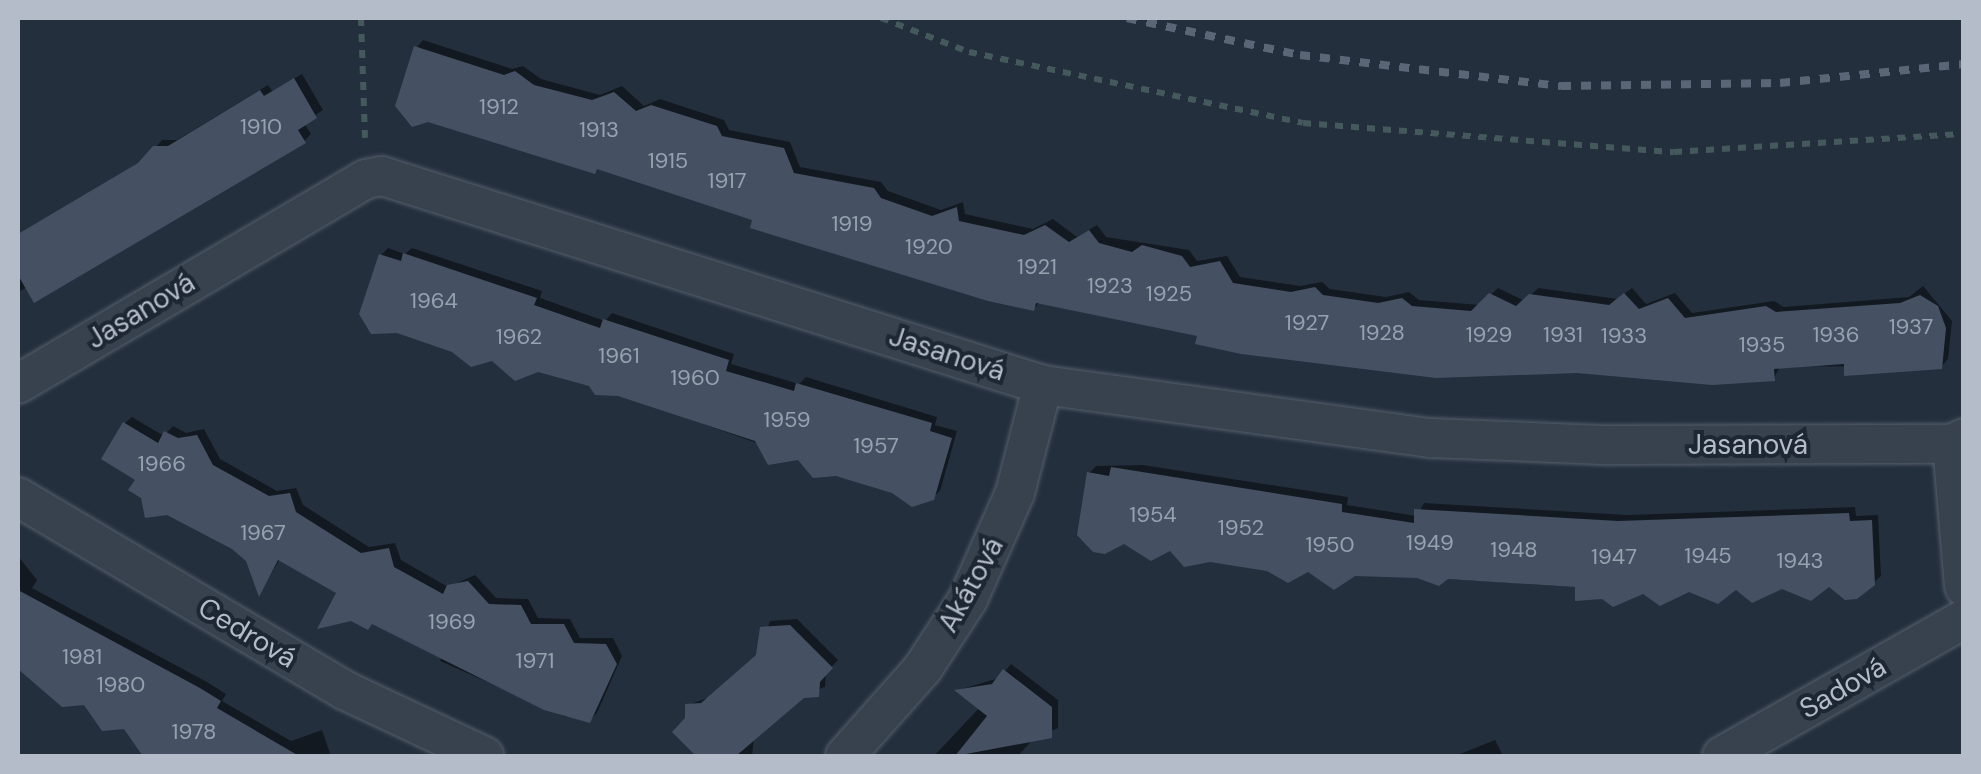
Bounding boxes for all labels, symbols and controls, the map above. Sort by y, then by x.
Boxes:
house number: 1912 [479,94,519,120]
house number: 1910 [240,114,282,140]
house number: 1913 [579,117,619,143]
house number: 1915 [648,148,688,174]
house number: 1917 [708,168,746,194]
house number: 1919 [832,211,872,237]
house number: 1920 [905,234,953,260]
house number: 1921 [1017,254,1057,280]
street label: Jasanová [81,266,201,356]
house number: 1923 [1087,273,1133,299]
house number: 1925 [1146,281,1192,307]
house number: 1964 [410,288,458,314]
house number: 1927 [1285,310,1329,336]
house number: 1937 [1889,314,1933,340]
street label: Jasanová [885,320,1009,388]
house number: 1928 [1359,320,1405,346]
house number: 1929 [1466,322,1512,348]
house number: 1931 [1543,322,1583,348]
house number: 1936 [1812,322,1860,348]
house number: 1933 [1601,323,1647,349]
house number: 1962 [496,324,542,350]
house number: 1935 [1739,332,1785,358]
house number: 1961 [598,343,640,369]
house number: 1960 [670,365,720,391]
house number: 1959 [763,407,811,433]
street label: Jasanová [1688,428,1808,462]
house number: 1957 [853,433,899,459]
house number: 1966 [138,451,186,477]
house number: 1954 [1129,502,1177,528]
house number: 1952 [1218,515,1264,541]
house number: 1967 [240,520,286,546]
house number: 1949 [1406,530,1454,556]
street label: Akátová [931,532,1011,638]
house number: 1950 [1305,532,1355,558]
house number: 1948 [1490,537,1538,563]
house number: 1945 [1684,543,1732,569]
house number: 1947 [1591,544,1637,570]
house number: 1943 [1776,548,1824,574]
street label: Cedrová [192,591,302,675]
house number: 1969 [428,609,476,635]
house number: 1981 [62,644,102,670]
house number: 1971 [516,648,554,674]
street label: Sadová [1794,650,1892,726]
house number: 1980 [97,672,145,698]
house number: 1978 [172,719,216,745]

